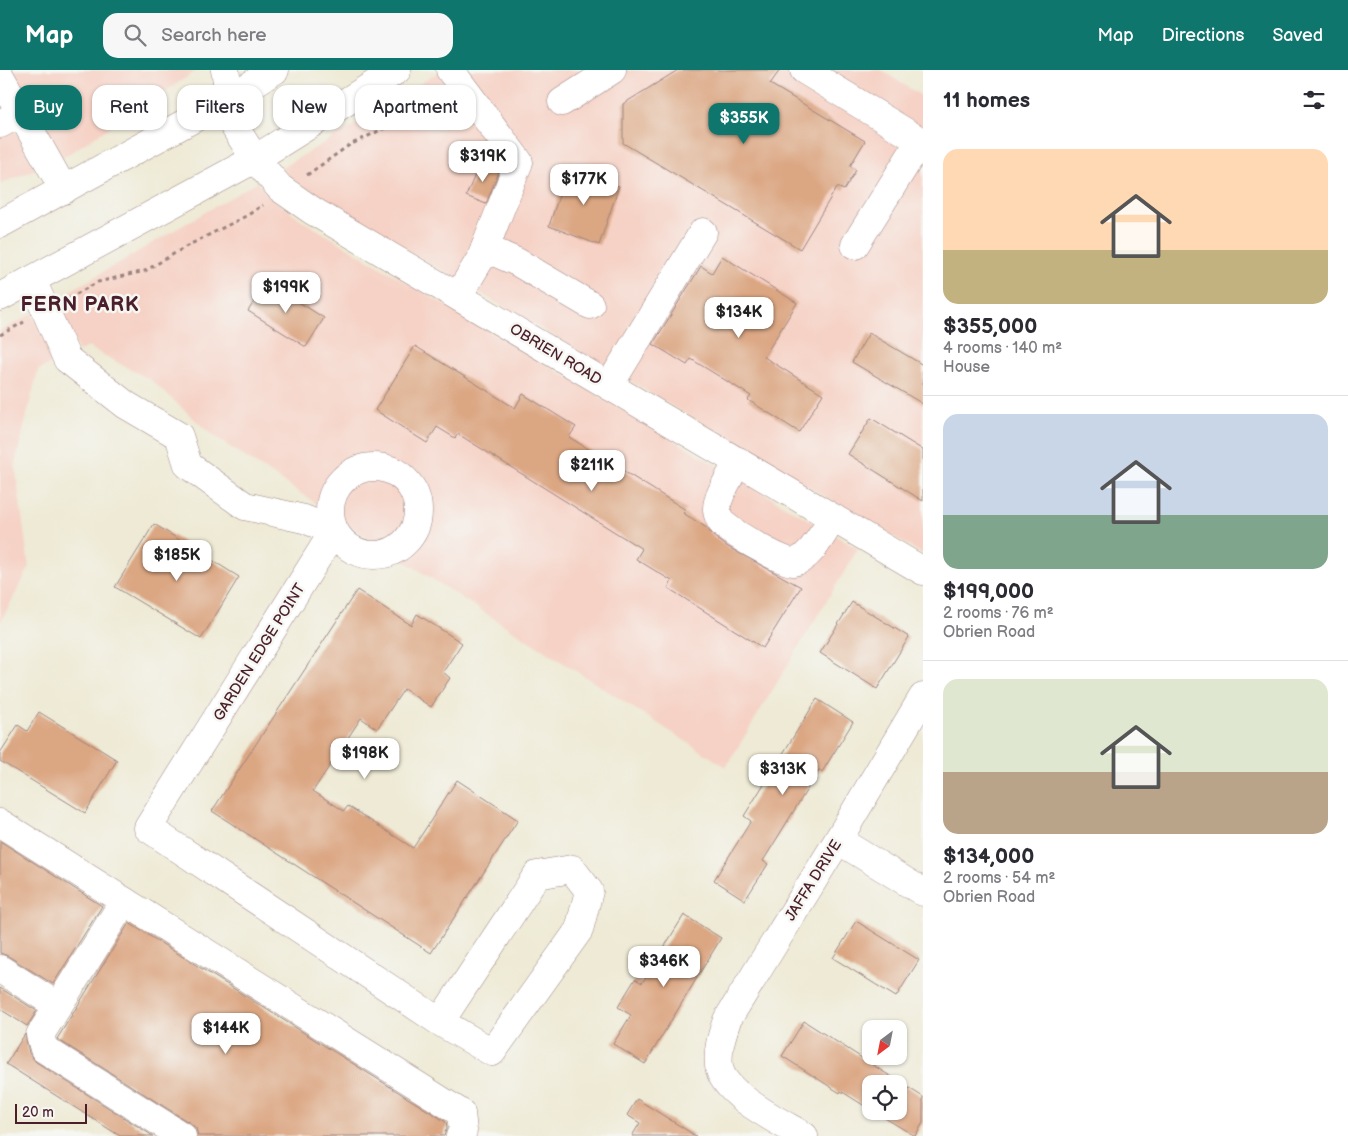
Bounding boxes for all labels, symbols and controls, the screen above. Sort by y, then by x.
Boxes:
search box [103,13,453,58]
text: Map [25,21,73,50]
icon: search [121,21,149,49]
text: Search here [161,24,267,47]
text: Map [1098,25,1134,46]
text: Directions [1162,25,1244,46]
text: Saved [1272,25,1323,46]
chip: Buy [15,85,82,130]
chip: Rent [92,85,167,130]
chip: Filters [177,85,263,130]
chip: New [273,85,345,130]
chip: Apartment [355,85,476,130]
icon: filters [1300,86,1328,114]
text: 11 homes [943,88,1030,113]
pin: $355K [709,102,779,145]
text: $355K [719,109,769,128]
pin: $319K [448,140,518,183]
text: $319K [460,147,506,166]
pin: $177K [549,164,619,206]
text: $177K [561,170,607,189]
icon: home [1091,181,1181,271]
pin: $199K [251,272,321,314]
text: $199K [263,278,309,297]
district label: FERN PARK [20,293,140,317]
pin: $134K [704,296,774,339]
text: $134K [716,303,762,322]
text: $355,000 [943,314,1037,339]
street label: OBRIEN ROAD [506,320,605,389]
text: 4 rooms · 140 m² [943,339,1062,358]
text: House [943,358,990,377]
icon: home [1091,447,1181,537]
pin: $211K [557,450,627,492]
text: $211K [570,456,614,475]
pin: $185K [142,540,212,582]
text: $185K [153,546,201,565]
text: $199,000 [943,579,1034,604]
street label: GARDEN EDGE POINT [209,580,310,725]
text: 2 rooms · 76 m² [943,604,1054,623]
text: Obrien Road [943,623,1035,642]
icon: home [1091,712,1181,802]
pin: $198K [330,738,400,780]
text: $198K [341,744,389,763]
pin: $313K [748,754,818,796]
text: $313K [760,760,806,779]
street label: JAFFA DRIVE [781,836,846,924]
text: $134,000 [943,844,1034,869]
text: 2 rooms · 54 m² [943,869,1055,888]
text: Obrien Road [943,888,1035,907]
pin: $346K [629,946,699,988]
text: $346K [639,952,689,971]
pin: $144K [191,1012,261,1055]
text: $144K [202,1019,250,1038]
north arrow [862,1020,908,1065]
map controls [862,1020,907,1120]
button: locate [862,1075,907,1120]
scale bar [15,1101,88,1124]
text: 20 m [22,1104,54,1121]

